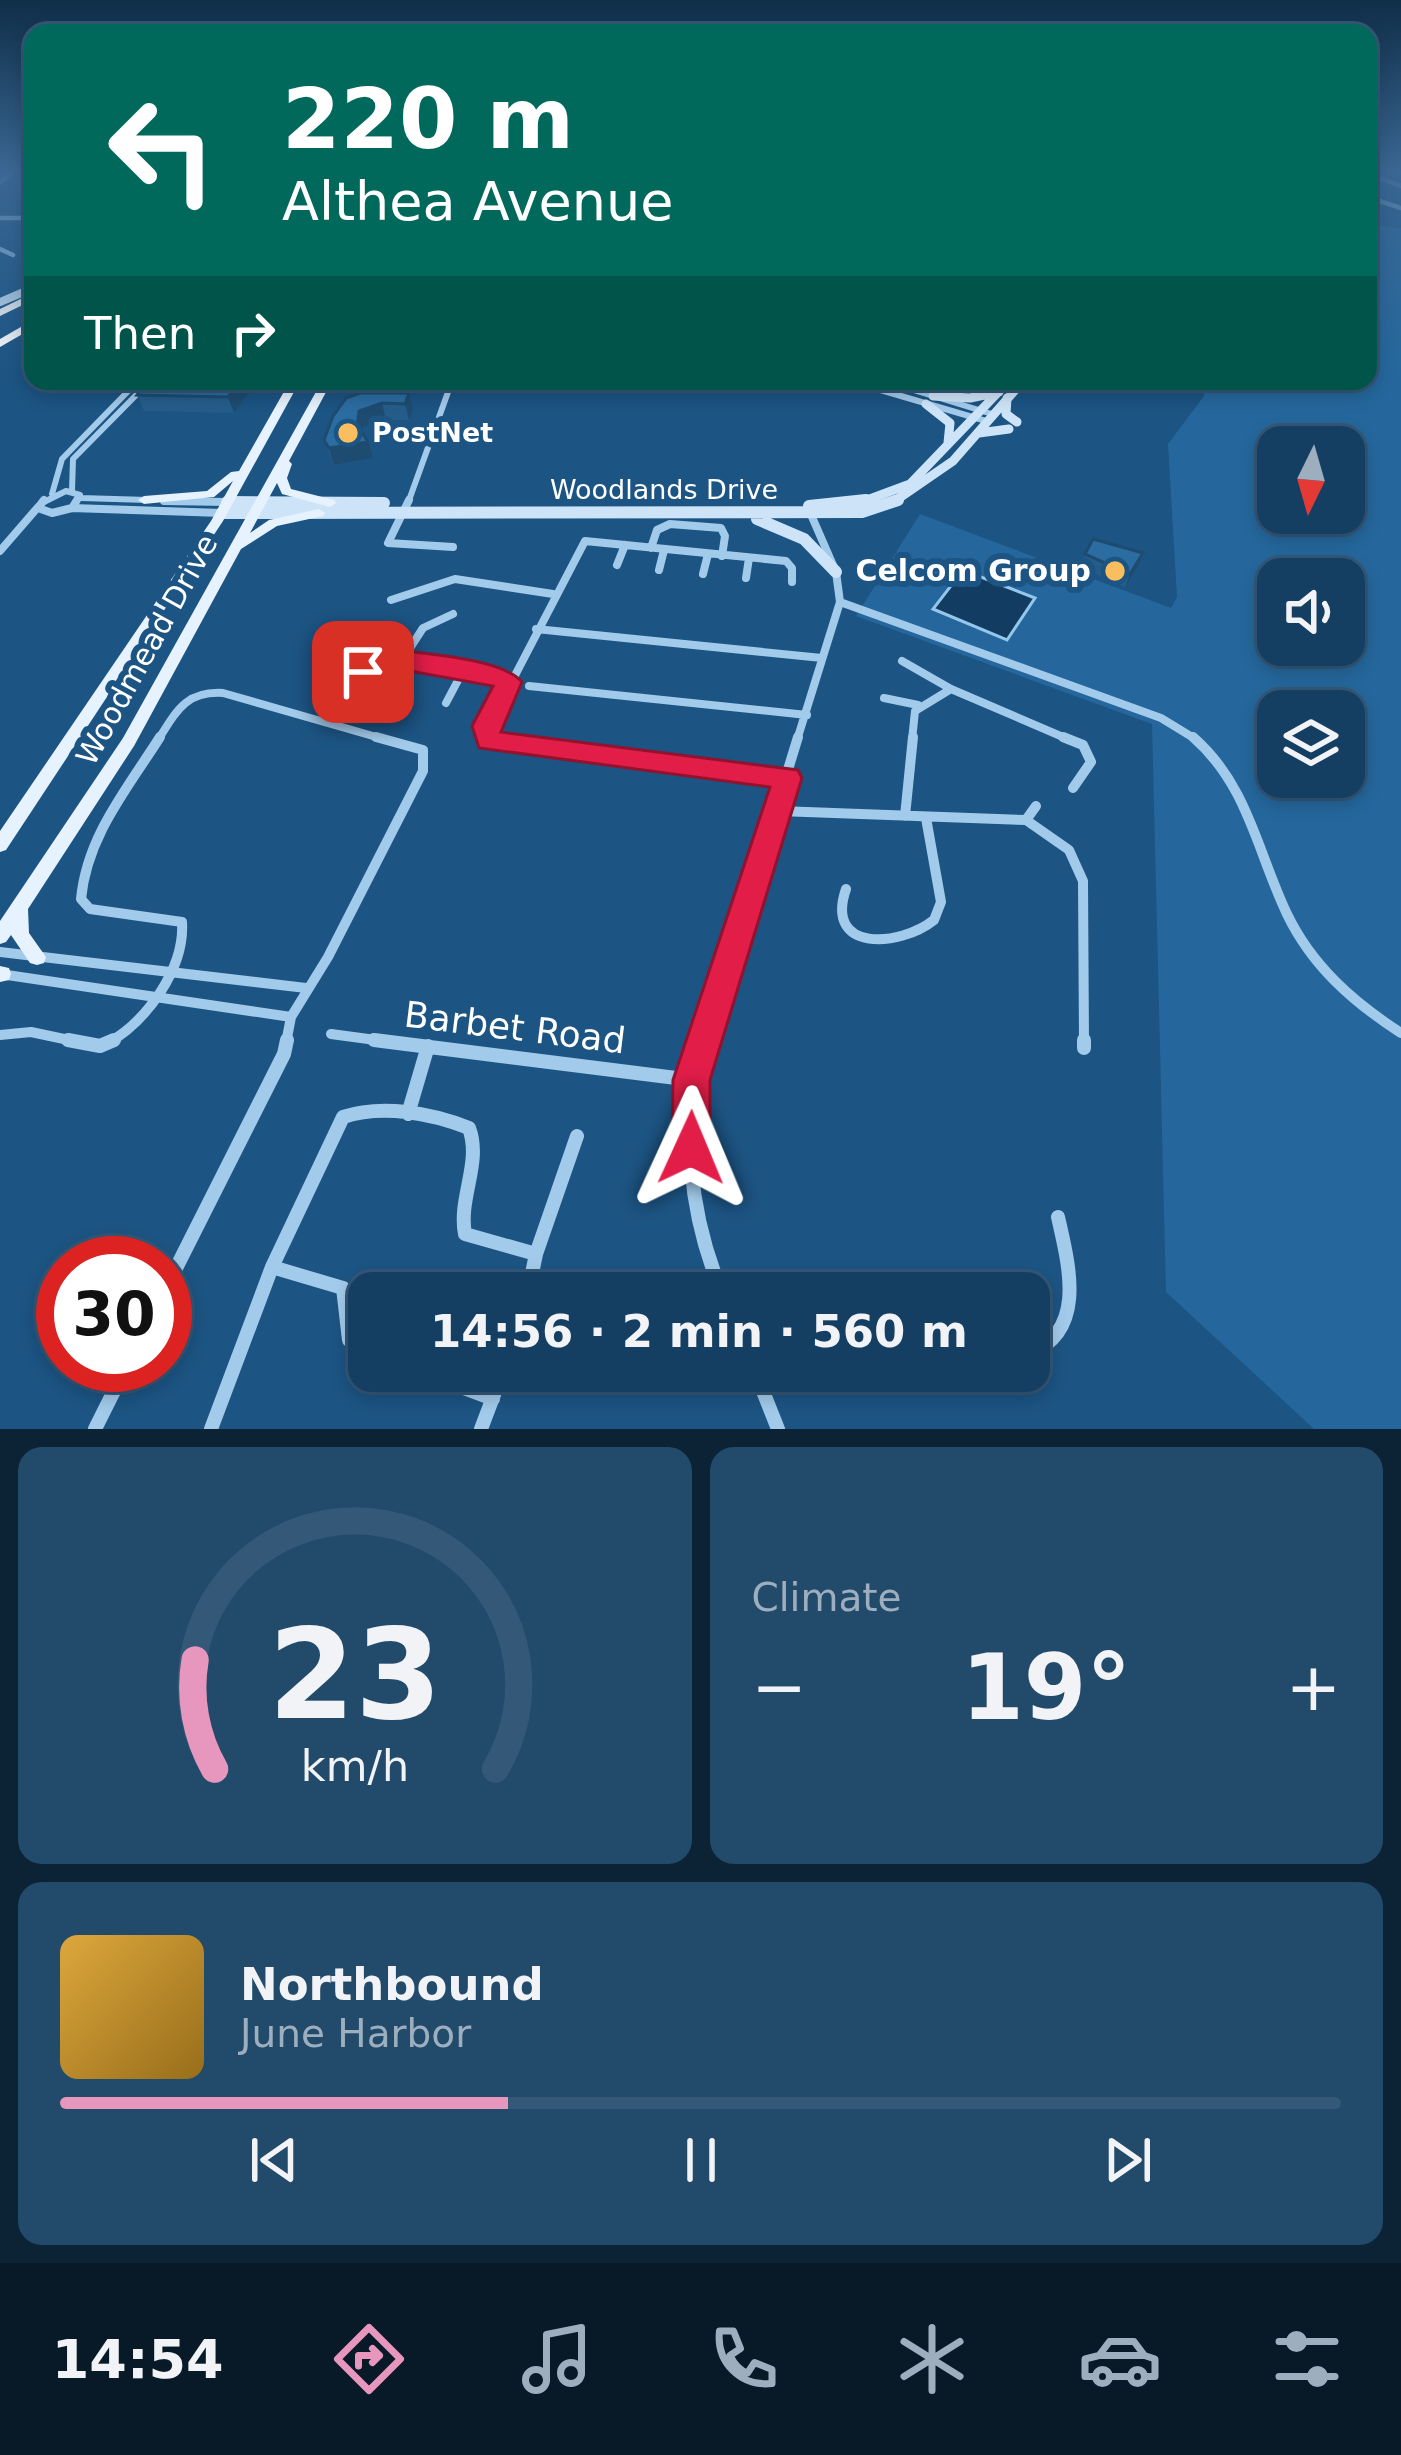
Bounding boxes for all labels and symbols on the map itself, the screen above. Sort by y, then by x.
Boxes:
place label: PostNet [372,417,493,448]
marker: PostNet [335,420,361,446]
north arrow [1257,426,1365,534]
street label: Woodlands Drive [550,474,778,505]
street label: Woodmead Drive [69,528,224,771]
place label: Celcom Group [855,553,1091,588]
marker: Celcom Group [1102,558,1128,584]
pin [312,621,414,723]
street label: Barbet Road [402,994,628,1061]
position arrow [628,1085,754,1211]
speed limit sign: 30 [36,1236,192,1392]

